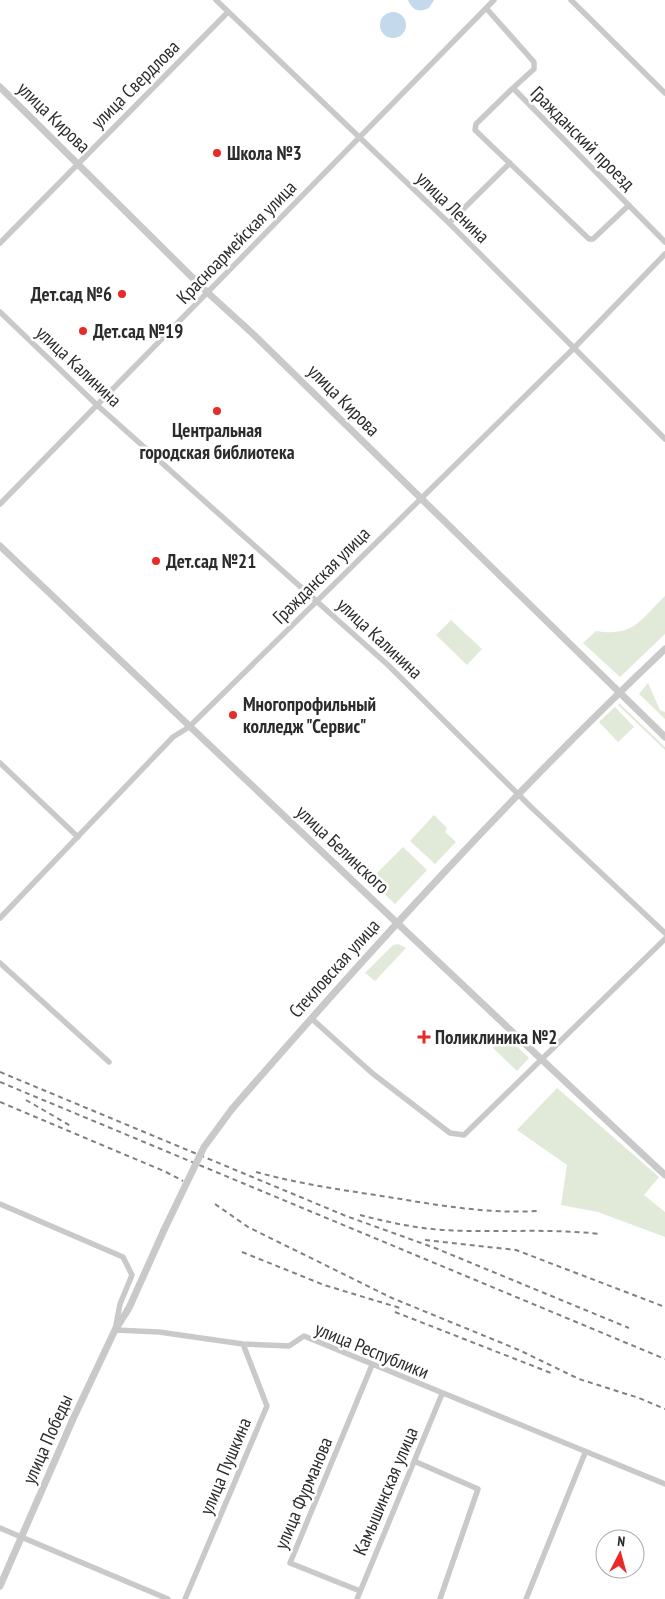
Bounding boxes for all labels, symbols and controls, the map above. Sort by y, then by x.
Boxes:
street label: улица Свердлова [86,35,184,133]
street label: улица Кирова [12,76,96,158]
street label: Гражданский проезд [526,81,641,196]
place label: Школа №3 [227,141,302,165]
marker: Школа №3 [211,147,223,159]
street label: улица Ленина [411,166,495,248]
street label: Красноармейская улица [171,175,301,309]
place label: Дет.сад №6 [31,282,112,306]
marker: Дет.сад №6 [116,288,128,300]
place label: Дет.сад №19 [93,319,183,343]
street label: улица Калинина [31,320,127,412]
marker: Дет.сад №19 [77,325,89,337]
street label: улица Кирова [303,359,385,441]
marker: Центральная городская библиотека [211,405,223,417]
place label: Центральная городская библиотека [139,418,295,464]
street label: Гражданская улица [267,521,375,629]
place label: Дет.сад №21 [166,549,256,573]
marker: Дет.сад №21 [150,555,162,567]
street label: улица Калинина [332,592,428,684]
place label: Многопрофильный колледж "Сервис" [243,692,376,738]
marker: Многопрофильный колледж "Сервис" [227,709,239,721]
street label: улица Белинского [291,800,395,898]
street label: Стекловская улица [283,914,385,1022]
place label: Поликлиника №2 [435,1025,557,1049]
marker: Поликлиника №2 [417,1030,431,1044]
street label: улица Республики [312,1316,432,1384]
street label: улица Победы [17,1390,77,1488]
street label: улица Пушкина [194,1414,256,1518]
street label: Камышинская улица [347,1423,423,1559]
street label: улица Фурманова [269,1433,337,1553]
north arrow [595,1529,645,1579]
text: N [617,1532,626,1550]

